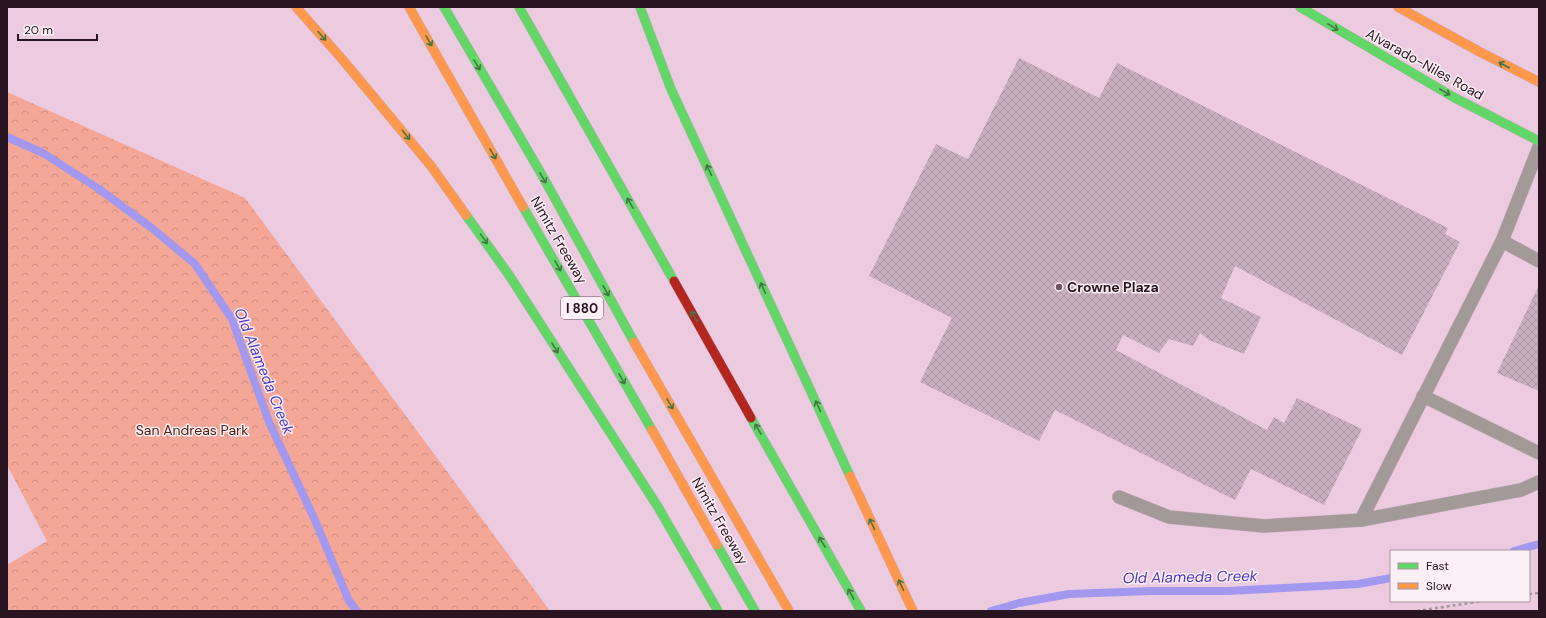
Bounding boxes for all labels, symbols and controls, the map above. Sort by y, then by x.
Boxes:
scale bar [18,16,97,42]
text: 20 m [24,22,53,38]
one-way arrow [1327,24,1339,32]
street label: Alvarado-Niles Road [1363,24,1487,104]
one-way arrow [317,31,326,41]
one-way arrow [425,35,433,47]
one-way arrow [474,59,482,71]
one-way arrow [1499,60,1511,68]
one-way arrow [1439,89,1451,97]
one-way arrow [402,130,410,141]
one-way arrow [490,148,498,160]
one-way arrow [705,164,712,176]
one-way arrow [539,171,547,183]
street label: Nimitz Freeway [527,193,591,287]
one-way arrow [626,197,634,209]
one-way arrow [480,233,488,244]
one-way arrow [554,260,562,272]
place label: Crowne Plaza [1067,278,1159,296]
one-way arrow [759,282,766,294]
marker: Crowne Plaza [1054,282,1064,292]
one-way arrow [603,285,611,297]
road number: I 880 [561,297,603,319]
water label: Old Alameda Creek [229,305,299,438]
one-way arrow [690,310,698,322]
one-way arrow [552,342,560,354]
one-way arrow [619,373,627,385]
one-way arrow [667,398,675,410]
one-way arrow [814,401,821,413]
park label: San Andreas Park [136,421,248,439]
one-way arrow [754,423,762,435]
street label: Nimitz Freeway [688,474,752,568]
one-way arrow [868,519,875,531]
one-way arrow [818,536,826,548]
legend [1390,550,1530,602]
text: Fast [1426,558,1449,574]
water label: Old Alameda Creek [1122,566,1258,588]
text: Slow [1426,578,1452,594]
one-way arrow [897,580,904,592]
one-way arrow [847,588,855,600]

